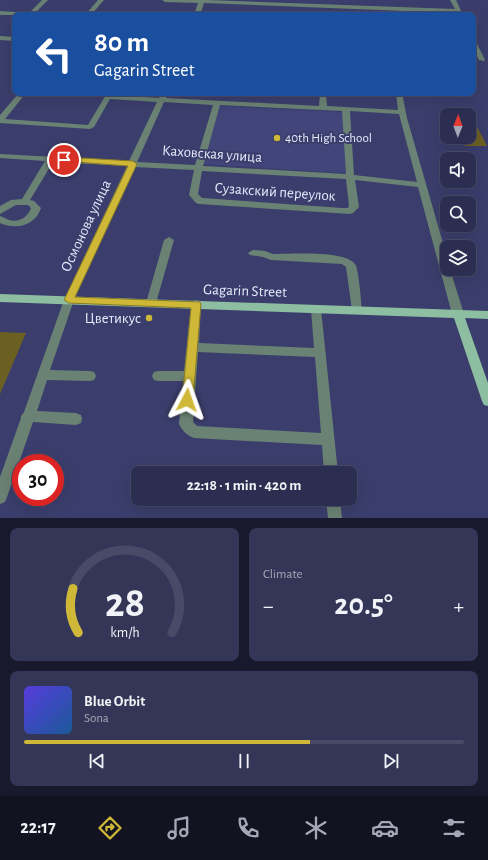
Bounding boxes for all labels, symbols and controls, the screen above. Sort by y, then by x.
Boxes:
icon: left [28,28,80,80]
text: 80 m [94,29,149,57]
text: Gagarin Street [94,62,194,80]
north arrow [440,108,476,144]
map controls [440,108,476,276]
place label: 40th High School [285,132,372,145]
marker: 40th High School [272,133,282,143]
pin [47,143,81,177]
street label: Каховская улица [161,143,263,165]
icon: arrive [53,149,75,171]
button: sound [440,152,476,188]
street label: Осмонова улица [58,178,114,274]
street label: Сузакский переулок [214,180,336,204]
button: search [440,196,476,232]
button: layers [440,240,476,276]
street label: Gagarin Street [203,282,287,300]
place label: Цветикус [85,311,141,326]
marker: Цветикус [144,313,154,323]
position arrow [166,379,208,421]
speed limit sign: 30 [12,454,64,506]
text: 22:18 · 1 min · 420 m [187,478,301,493]
text: Climate [263,568,302,581]
text: 28 [104,582,145,623]
text: 20.5° [334,590,393,620]
text: − [263,595,274,617]
text: + [453,595,464,617]
text: km/h [110,625,139,639]
text: Blue Orbit [84,694,145,709]
text: Sona [84,712,109,725]
icon: previous [86,750,108,772]
icon: pause [233,750,255,772]
icon: next [380,750,402,772]
icon: directions [96,814,124,842]
icon: music [165,814,193,842]
icon: phone [234,814,262,842]
icon: climate [302,814,330,842]
icon: car [371,814,399,842]
icon: filters [440,814,468,842]
text: 22:17 [20,819,56,837]

